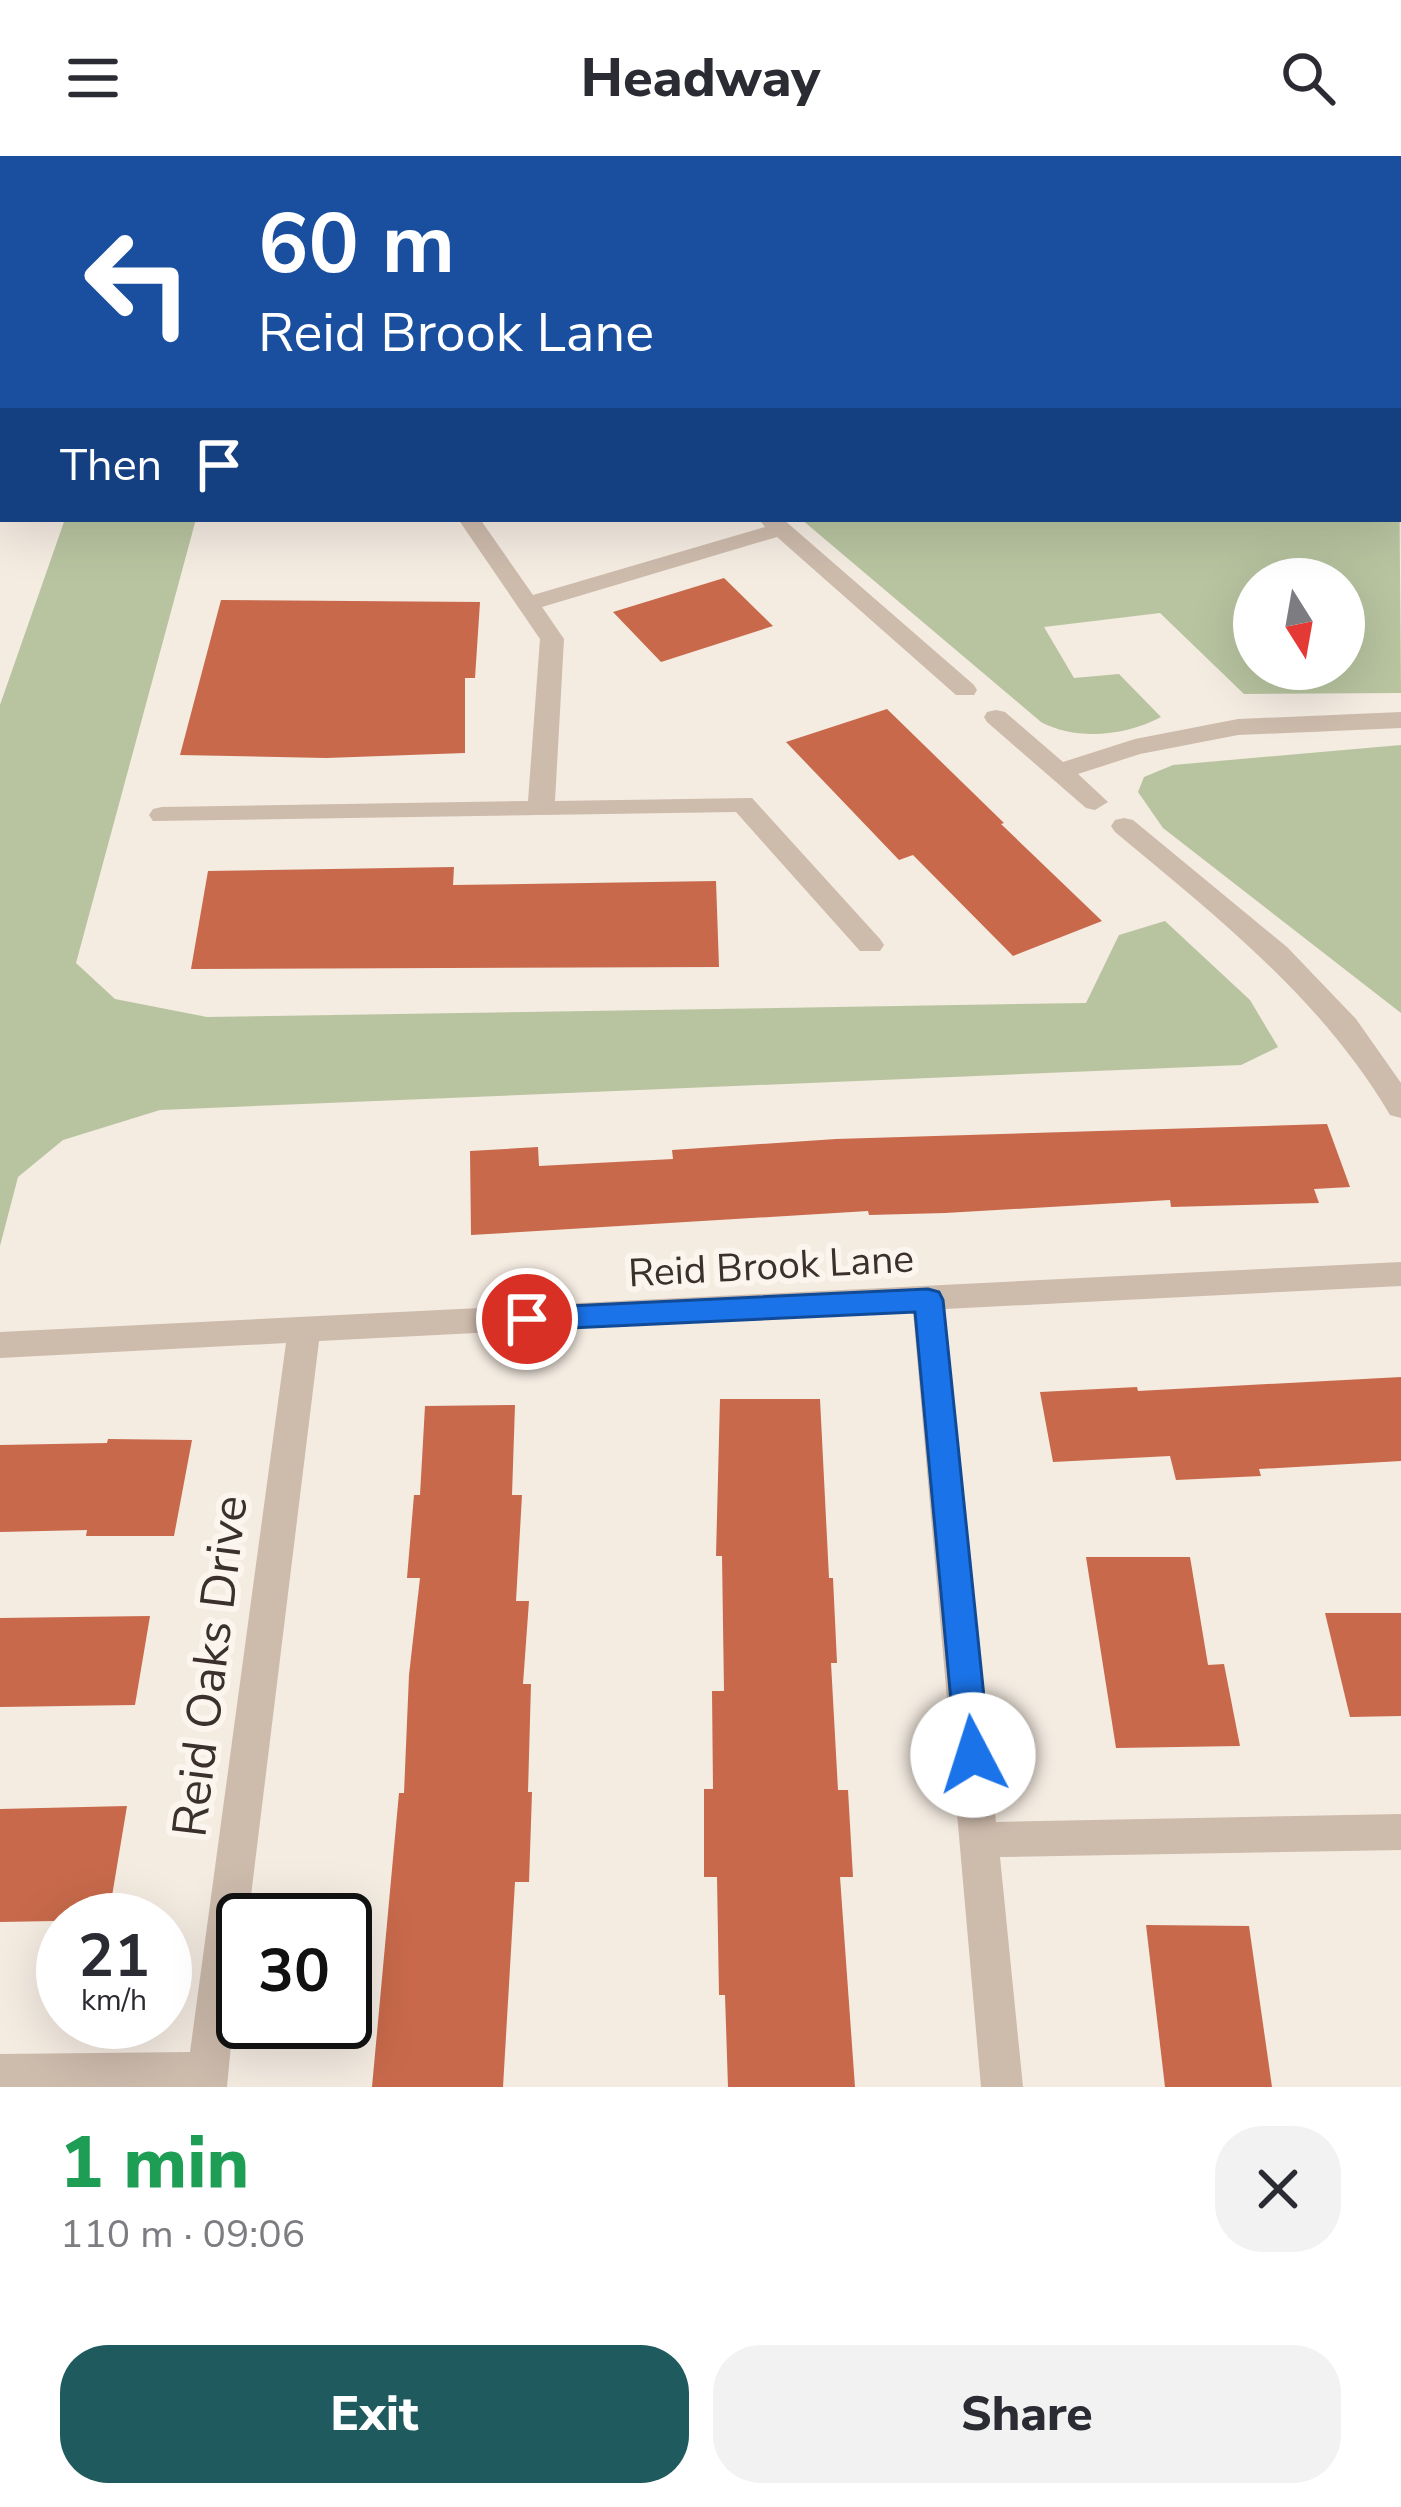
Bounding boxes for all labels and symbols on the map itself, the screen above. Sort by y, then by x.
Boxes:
north arrow [1233,558,1365,690]
street label: Reid Brook Lane [627,1233,915,1300]
pin [476,1268,578,1370]
street label: Reid Oaks Drive [156,1492,264,1841]
position arrow [910,1692,1036,1818]
speed limit sign: 30 [216,1893,372,2049]

